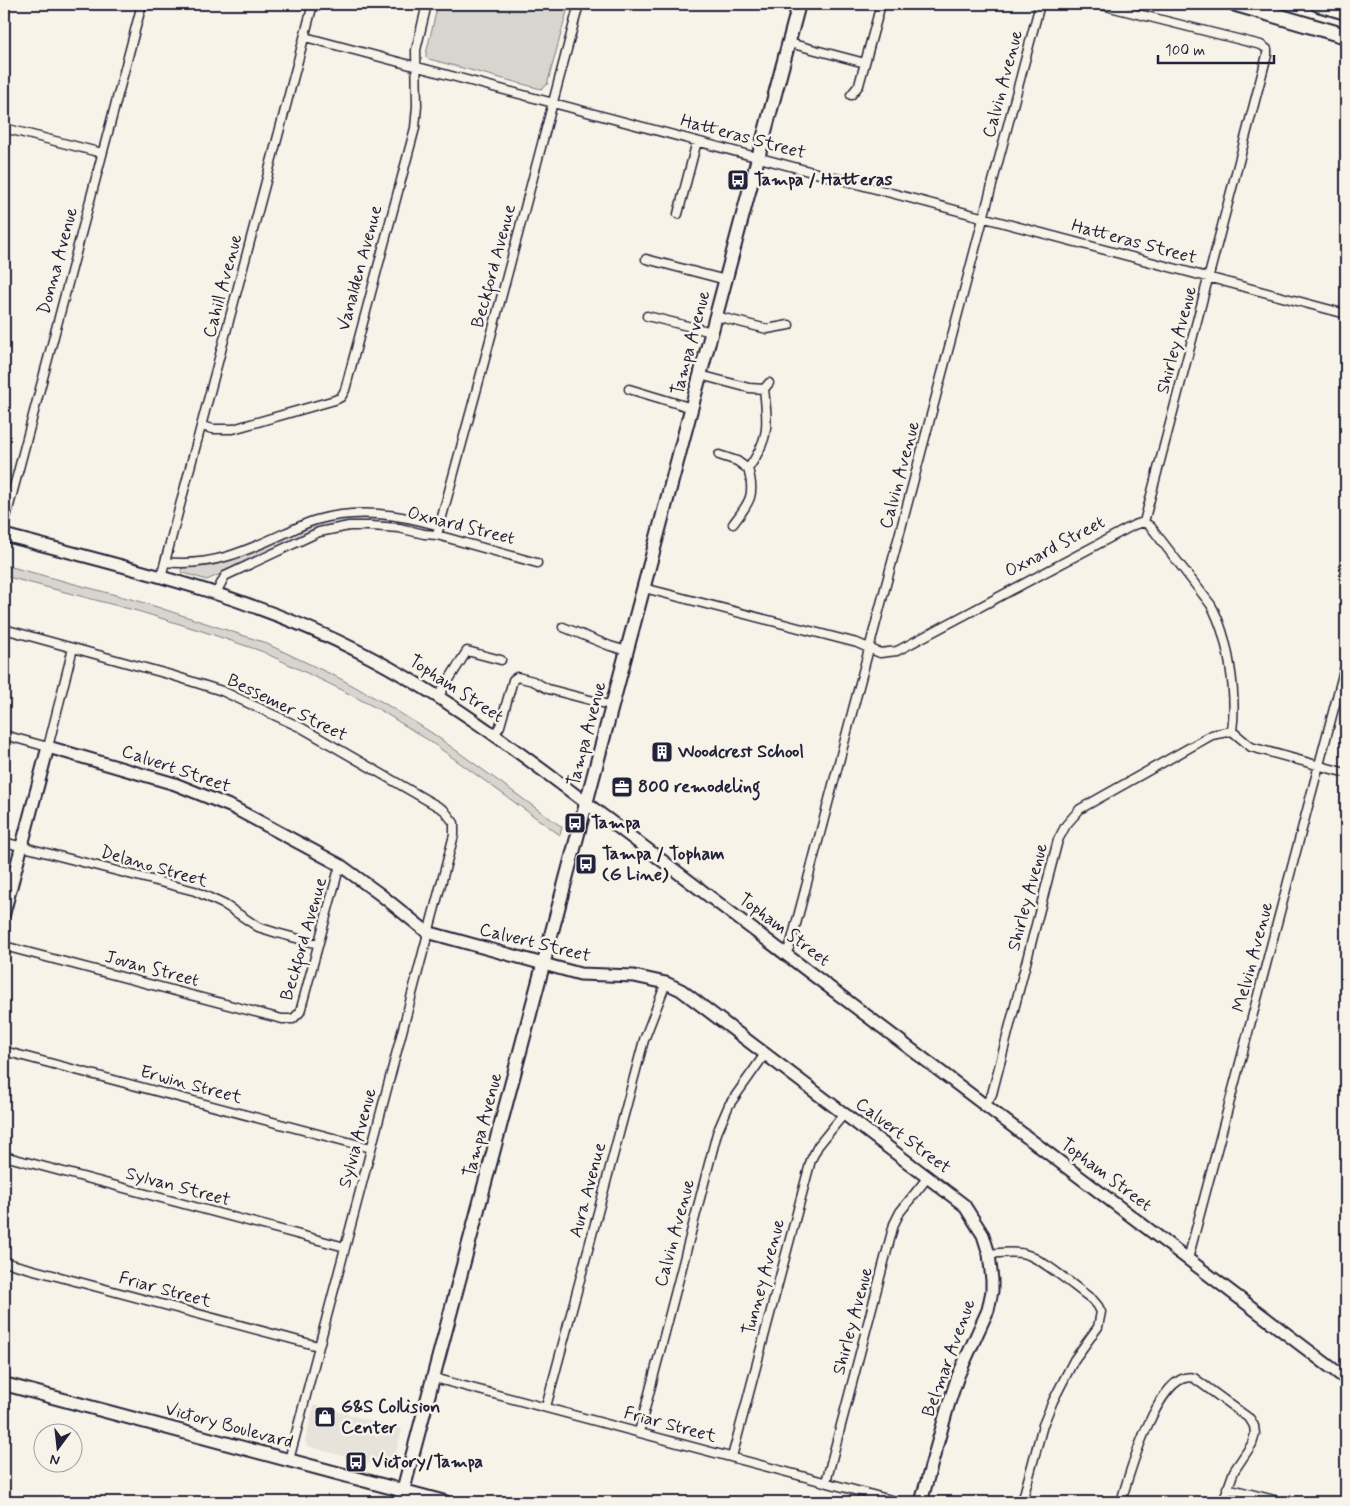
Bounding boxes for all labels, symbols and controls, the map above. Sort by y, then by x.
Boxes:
street label: Calvin Avenue [977,27,1029,141]
scale bar [1158,32,1274,64]
text: 100 m [1165,41,1205,61]
street label: Hatteras Street [678,109,808,165]
bus stop icon: Tampa / Hatteras [726,168,750,192]
place label: Tampa / Hatteras [754,168,893,192]
street label: Beckford Avenue [466,201,524,331]
street label: Vanalden Avenue [332,202,388,333]
street label: Donna Avenue [32,205,84,317]
street label: Hatteras Street [1069,214,1199,270]
street label: Cahill Avenue [198,231,248,341]
street label: Shirley Avenue [1151,283,1203,397]
street label: Tampa Avenue [665,288,717,398]
street label: Calvin Avenue [874,418,926,532]
street label: Oxnard Street [405,501,518,551]
street label: Oxnard Street [1001,510,1109,583]
street label: Topham Street [404,649,508,729]
street label: Bessemer Street [223,668,351,748]
street label: Tampa Avenue [561,679,613,789]
street label: Calvert Street [118,739,234,799]
building icon: Woodcrest School [650,740,674,764]
place label: Woodcrest School [677,740,804,764]
office icon: 800 remodeling [610,775,634,799]
place label: 800 remodeling [638,775,760,801]
bus stop icon: Tampa [563,811,587,835]
place label: Tampa [591,811,641,835]
street label: Delano Street [98,840,211,894]
street label: Shirley Avenue [1002,840,1054,954]
place label: Tampa / Topham (G Line) [602,842,725,887]
bus stop icon: Tampa / Topham (G Line) [574,852,598,876]
street label: Beckford Avenue [275,874,335,1004]
street label: Topham Street [733,888,835,972]
street label: Melvin Avenue [1227,899,1279,1015]
street label: Calvert Street [477,918,593,968]
street label: Jovan Street [102,945,202,993]
street label: Erwin Street [137,1060,245,1110]
street label: Tampa Avenue [457,1070,509,1180]
street label: Sylvia Avenue [333,1086,383,1190]
street label: Calvert Street [850,1092,956,1180]
street label: Topham Street [1055,1133,1157,1217]
street label: Aura Avenue [564,1140,612,1240]
street label: Sylvan Street [123,1161,233,1213]
street label: Calvin Avenue [649,1176,701,1290]
street label: Tunney Avenue [737,1216,791,1338]
street label: Shirley Avenue [827,1264,879,1378]
street label: Friar Street [116,1266,214,1314]
street label: Belmar Avenue [917,1296,981,1420]
place label: G&S Collision Center [341,1395,440,1440]
street label: Victory Boulevard [162,1397,296,1455]
street label: Friar Street [621,1401,719,1449]
shop icon: G&S Collision Center [313,1405,337,1429]
north arrow [32,1424,82,1474]
text: N [48,1450,62,1469]
bus stop icon: Victory/Tampa [344,1450,368,1474]
place label: Victory/Tampa [372,1450,483,1474]

